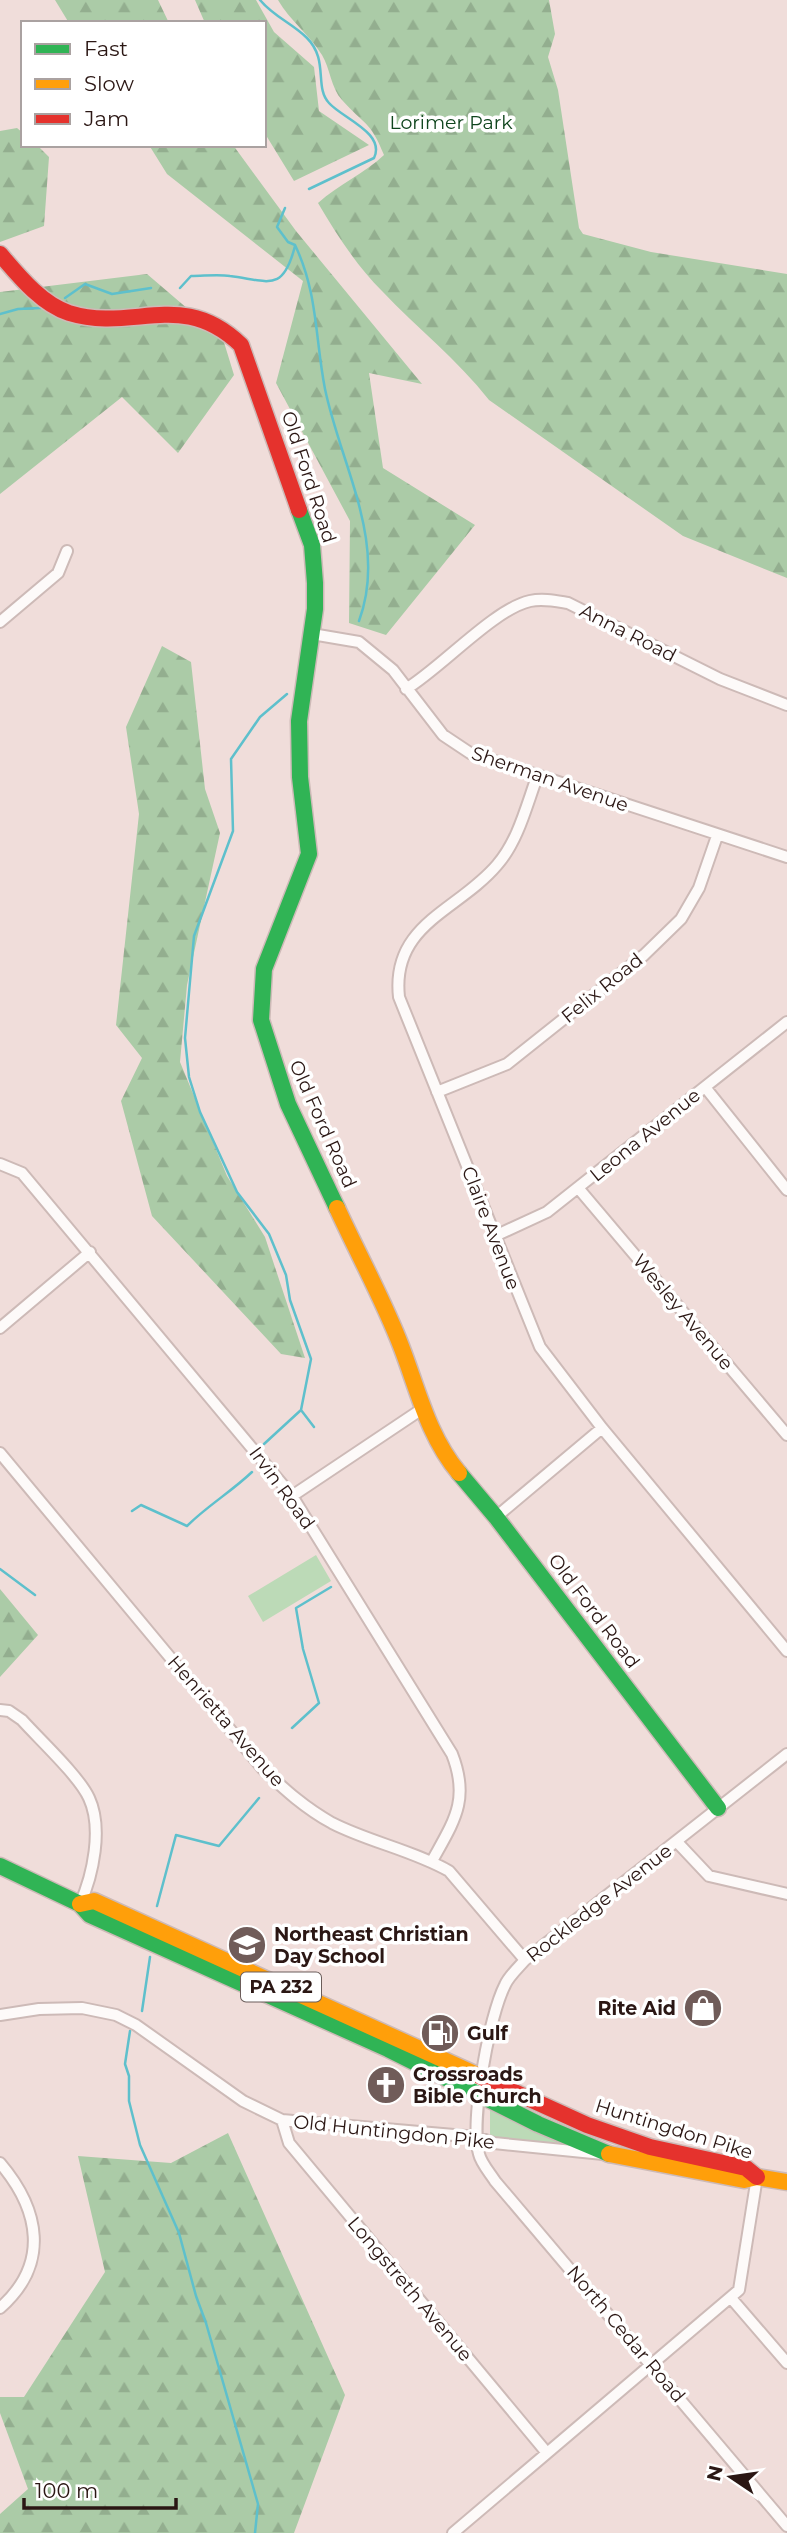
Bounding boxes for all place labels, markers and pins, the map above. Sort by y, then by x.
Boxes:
place label: Northeast Christian Day School [274,1923,469,1968]
school or university icon: Northeast Christian Day School [226,1924,268,1966]
shop icon: Rite Aid [682,1987,724,2029]
place label: Rite Aid [598,1997,676,2020]
fuel station icon: Gulf [419,2012,461,2054]
place label: Gulf [467,2022,508,2045]
place label: Crossroads Bible Church [413,2063,542,2108]
church icon: Crossroads Bible Church [365,2064,407,2106]

